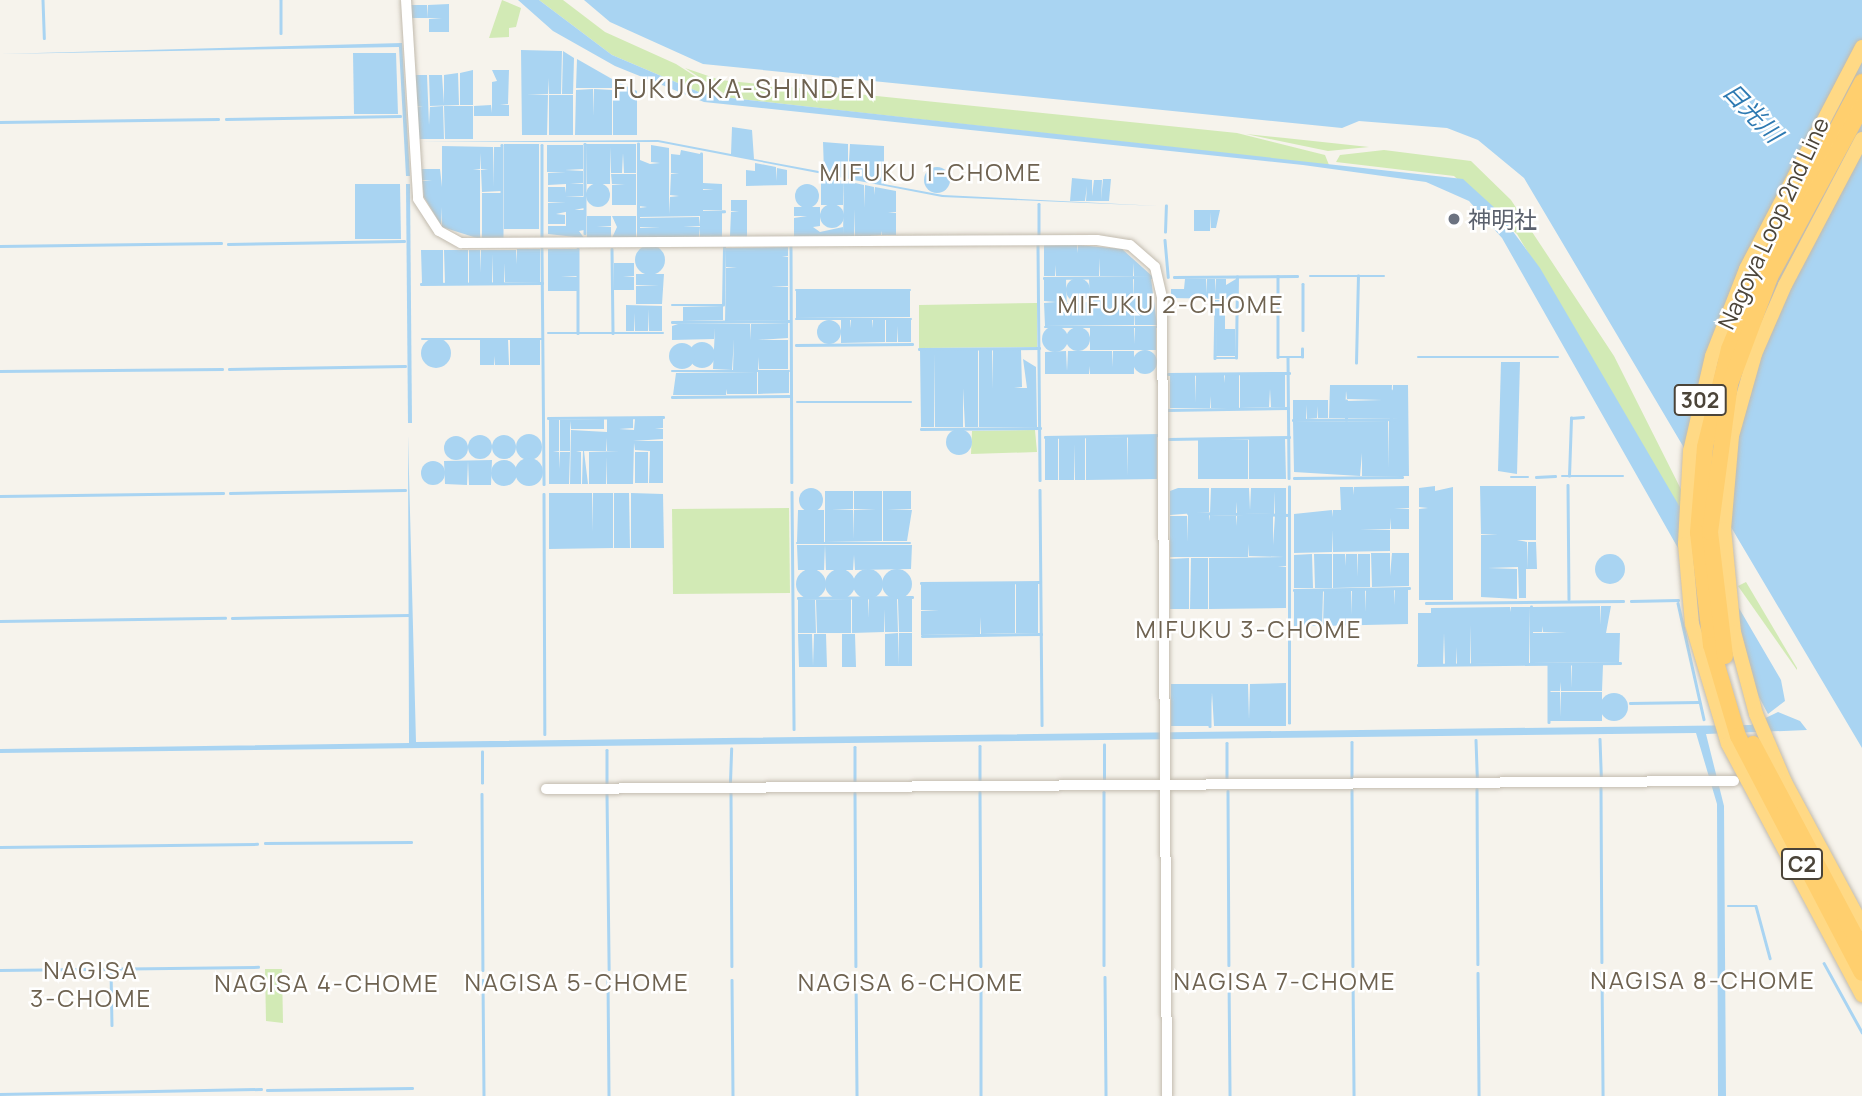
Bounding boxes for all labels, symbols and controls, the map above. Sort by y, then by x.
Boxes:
district label: FUKUOKA-SHINDEN [615,73,875,105]
water label: 日光川 [1718,76,1788,148]
street label: Nagoya Loop 2nd Line [1712,113,1834,333]
district label: MIFUKU 1-CHOME [821,158,1041,186]
place label: 神明社 [1468,205,1537,233]
marker: 神明社 [1446,211,1462,227]
district label: MIFUKU 2-CHOME [1059,290,1283,318]
road number: 302 [1672,382,1728,418]
district label: MIFUKU 3-CHOME [1137,615,1361,643]
road number: C2 [1779,846,1825,882]
district label: NAGISA 3-CHOME [31,956,151,1012]
district label: NAGISA 8-CHOME [1592,966,1814,994]
district label: NAGISA 7-CHOME [1175,967,1395,995]
district label: NAGISA 5-CHOME [466,968,688,996]
district label: NAGISA 6-CHOME [800,968,1022,996]
district label: NAGISA 4-CHOME [216,969,438,997]

